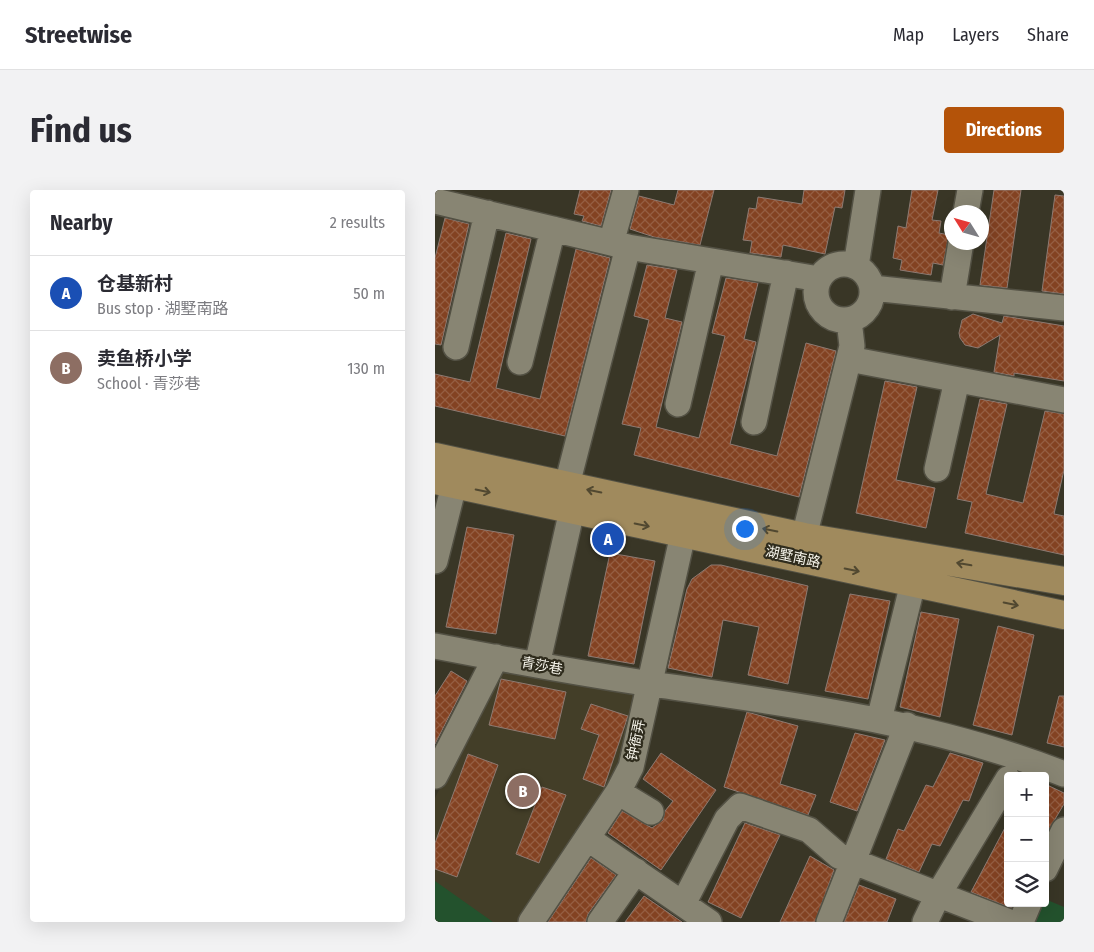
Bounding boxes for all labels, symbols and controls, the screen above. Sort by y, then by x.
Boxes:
text: Streetwise [25,21,132,49]
text: Map [893,24,924,46]
text: Layers [952,24,999,46]
text: Share [1027,24,1069,46]
button: Directions [944,107,1064,153]
text: Find us [30,109,132,151]
north arrow [944,205,989,250]
text: Nearby [50,210,112,236]
text: 2 results [330,213,385,232]
text: 仓基新村 [97,272,173,295]
text: A [62,284,70,303]
text: 50 m [353,284,385,303]
text: Bus stop · 湖墅南路 [97,299,228,318]
text: 卖鱼桥小学 [97,347,192,370]
text: B [62,359,70,378]
text: 130 m [347,359,385,378]
text: School · 青莎巷 [97,374,200,393]
one-way arrow [586,486,602,495]
one-way arrow [474,487,490,496]
your location [732,516,758,542]
pin: A [592,520,624,558]
one-way arrow [633,521,649,530]
one-way arrow [762,525,778,534]
street label: 湖墅南路 [764,543,822,571]
one-way arrow [957,559,973,569]
one-way arrow [843,566,859,575]
one-way arrow [1002,600,1018,609]
street label: 青莎巷 [520,654,564,678]
street label: 钟衙弄 [623,718,649,762]
pin: B [507,772,539,810]
map controls [1004,772,1049,907]
button: + [1004,772,1049,817]
button: − [1004,817,1049,862]
button: layers [1004,862,1049,907]

